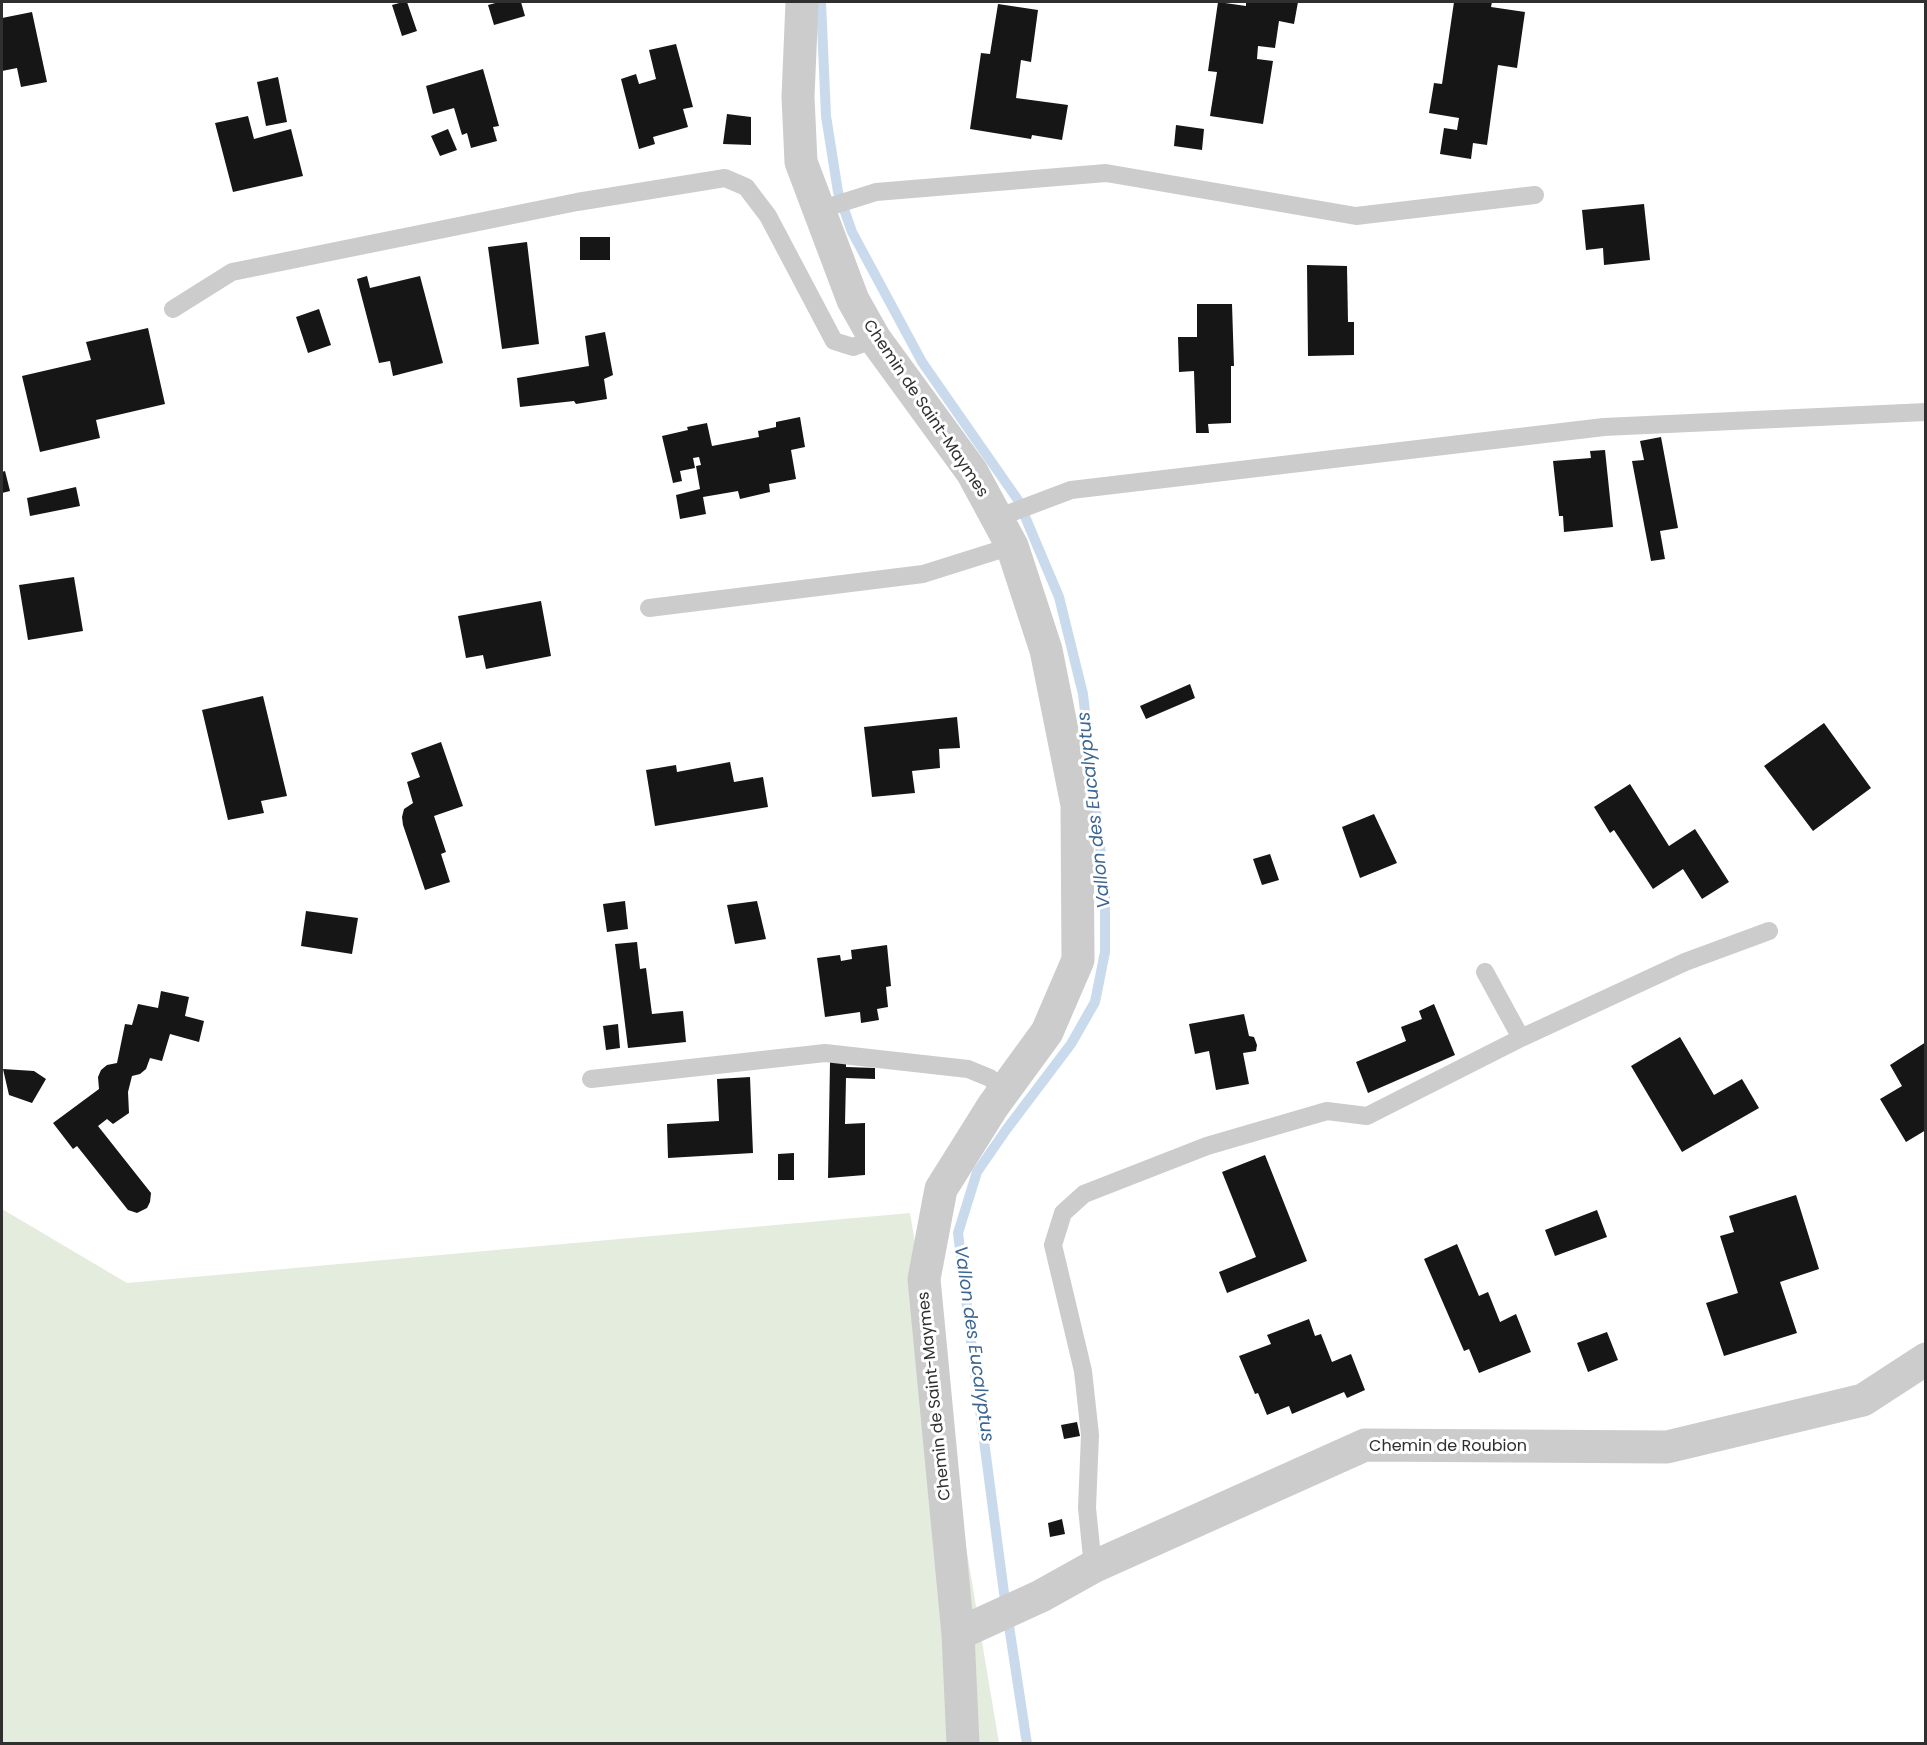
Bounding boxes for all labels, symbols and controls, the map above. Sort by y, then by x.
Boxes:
street label: Chemin de Saint-Maymes [858,317,992,501]
water label: Vallon des Eucalyptus [1074,711,1116,909]
water label: Vallon des Eucalyptus [949,1245,997,1443]
street label: Chemin de Saint-Maymes [914,1291,956,1501]
street label: Chemin de Roubion [1369,1437,1527,1457]

